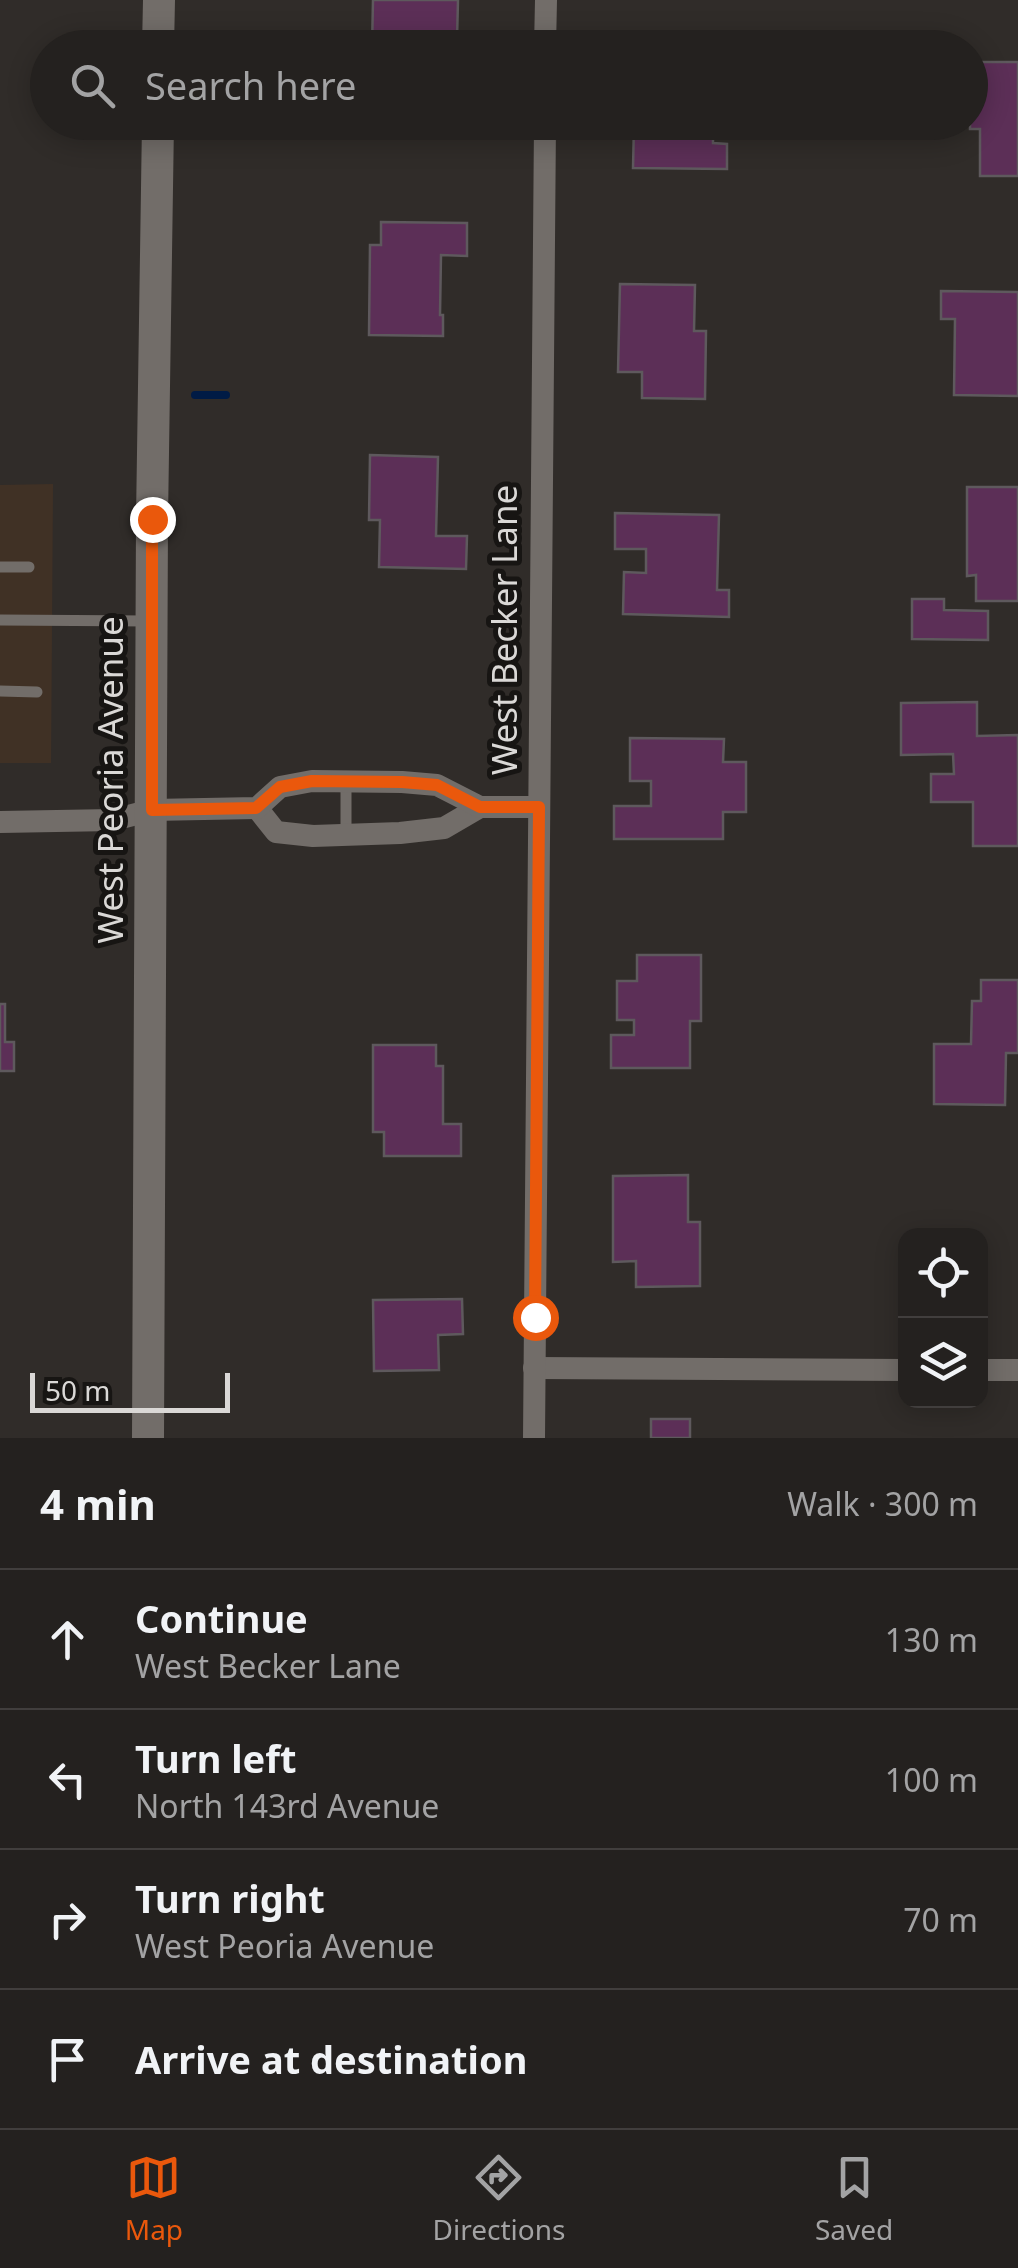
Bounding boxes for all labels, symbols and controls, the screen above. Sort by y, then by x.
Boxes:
search box [30,30,988,140]
icon: search [65,58,120,113]
text: Search here [145,59,356,111]
street label: West Becker Lane [480,485,527,775]
route end [130,497,176,543]
street label: West Peoria Avenue [86,616,133,944]
map controls [898,1228,988,1408]
button: locate [898,1228,988,1318]
route start [513,1295,559,1341]
button: layers [898,1318,988,1408]
scale bar [30,1368,230,1412]
text: 50 m [45,1371,111,1409]
text: 4 min [40,1475,156,1532]
text: Walk · 300 m [787,1482,978,1525]
text: Continue [135,1592,308,1644]
icon: ahead [40,1612,95,1667]
text: 130 m [885,1618,978,1661]
text: West Becker Lane [135,1644,401,1687]
text: Turn left [135,1732,297,1784]
icon: left [40,1752,95,1807]
text: 100 m [885,1758,978,1801]
text: North 143rd Avenue [135,1784,439,1827]
text: Turn right [135,1872,325,1924]
icon: right [40,1892,95,1947]
text: 70 m [903,1898,978,1941]
text: West Peoria Avenue [135,1924,434,1967]
icon: arrive [40,2032,95,2087]
text: Arrive at destination [135,2033,527,2085]
tab: Map [125,2150,183,2248]
tab: Directions [433,2150,565,2248]
tab: Saved [815,2150,893,2248]

